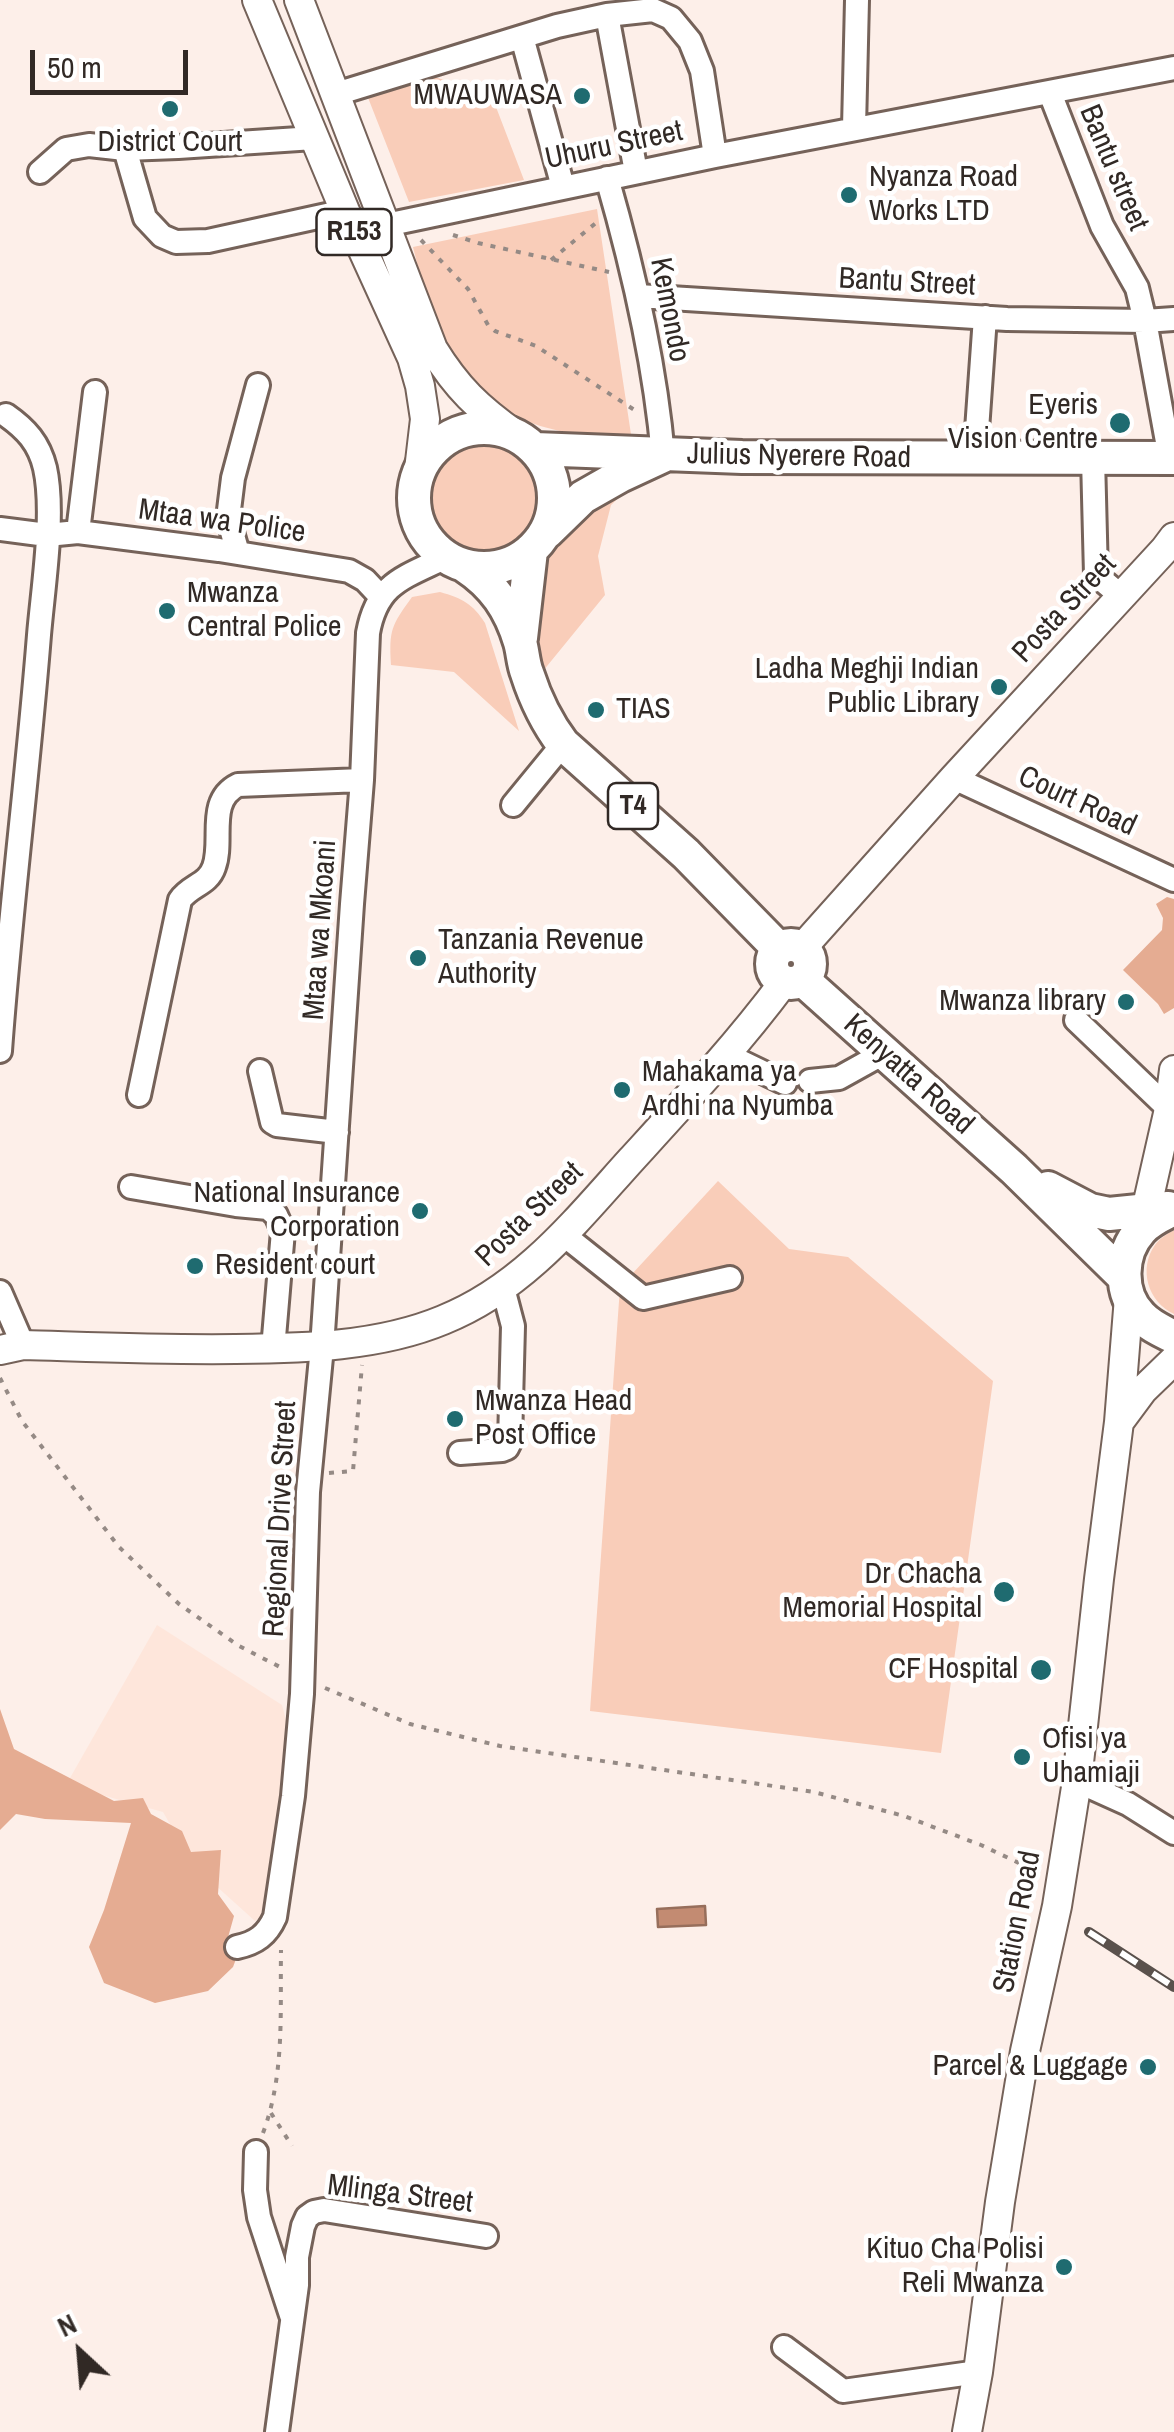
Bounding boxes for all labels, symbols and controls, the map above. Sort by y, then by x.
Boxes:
scale bar [35,30,192,92]
text: 50 m [47,47,102,87]
place label: MWAUWASA [413,78,562,114]
marker: MWAUWASA [571,85,593,107]
marker: District Court [159,98,181,120]
street label: Bantu street [1071,100,1155,236]
street label: Uhuru Street [542,114,686,178]
place label: District Court [98,125,242,161]
place label: Nyanza Road Works LTD [869,160,1018,230]
marker: Nyanza Road Works LTD [838,184,860,206]
road number: R153 [316,209,392,255]
street label: Kemondo [641,255,697,365]
street label: Bantu Street [838,261,976,305]
place label: Eyeris Vision Centre [948,388,1098,458]
marker: Eyeris Vision Centre [1107,410,1133,436]
street label: Julius Nyerere Road [687,437,911,477]
street label: Mtaa wa Police [136,492,308,552]
street label: Posta Street [1006,547,1124,671]
place label: Mwanza Central Police [187,576,341,646]
marker: Mwanza Central Police [156,600,178,622]
place label: Ladha Meghji Indian Public Library [755,652,979,722]
marker: Ladha Meghji Indian Public Library [988,676,1010,698]
place label: TIAS [616,692,671,728]
marker: TIAS [585,699,607,721]
street label: Court Road [1012,759,1142,845]
road number: T4 [608,783,658,829]
street label: Mtaa wa Mkoani [297,839,345,1021]
place label: Tanzania Revenue Authority [438,923,644,994]
marker: Tanzania Revenue Authority [407,947,429,969]
place label: Mwanza library [939,984,1106,1020]
marker: Mwanza library [1115,991,1137,1013]
street label: Kenyatta Road [835,1007,981,1143]
place label: Mahakama ya Ardhi na Nyumba [642,1055,833,1126]
marker: Mahakama ya Ardhi na Nyumba [611,1079,633,1101]
street label: Posta Street [469,1155,591,1275]
place label: National Insurance Corporation [194,1176,400,1246]
marker: National Insurance Corporation [409,1200,431,1222]
place label: Resident court [215,1248,375,1284]
marker: Resident court [184,1255,206,1277]
place label: Mwanza Head Post Office [475,1384,632,1454]
street label: Regional Drive Street [257,1400,305,1638]
marker: Mwanza Head Post Office [444,1408,466,1430]
place label: Dr Chacha Memorial Hospital [782,1557,982,1628]
marker: Dr Chacha Memorial Hospital [991,1579,1017,1605]
place label: CF Hospital [888,1652,1018,1688]
marker: CF Hospital [1028,1657,1054,1683]
place label: Ofisi ya Uhamiaji [1042,1722,1140,1792]
marker: Ofisi ya Uhamiaji [1011,1746,1033,1768]
street label: Station Road [987,1848,1049,1996]
place label: Parcel & Luggage [932,2049,1128,2085]
marker: Parcel & Luggage [1137,2056,1159,2078]
street label: Mlinga Street [325,2168,475,2222]
place label: Kituo Cha Polisi Reli Mwanza [866,2232,1044,2302]
marker: Kituo Cha Polisi Reli Mwanza [1053,2256,1075,2278]
north arrow [30,2302,130,2402]
text: N [51,2304,83,2346]

